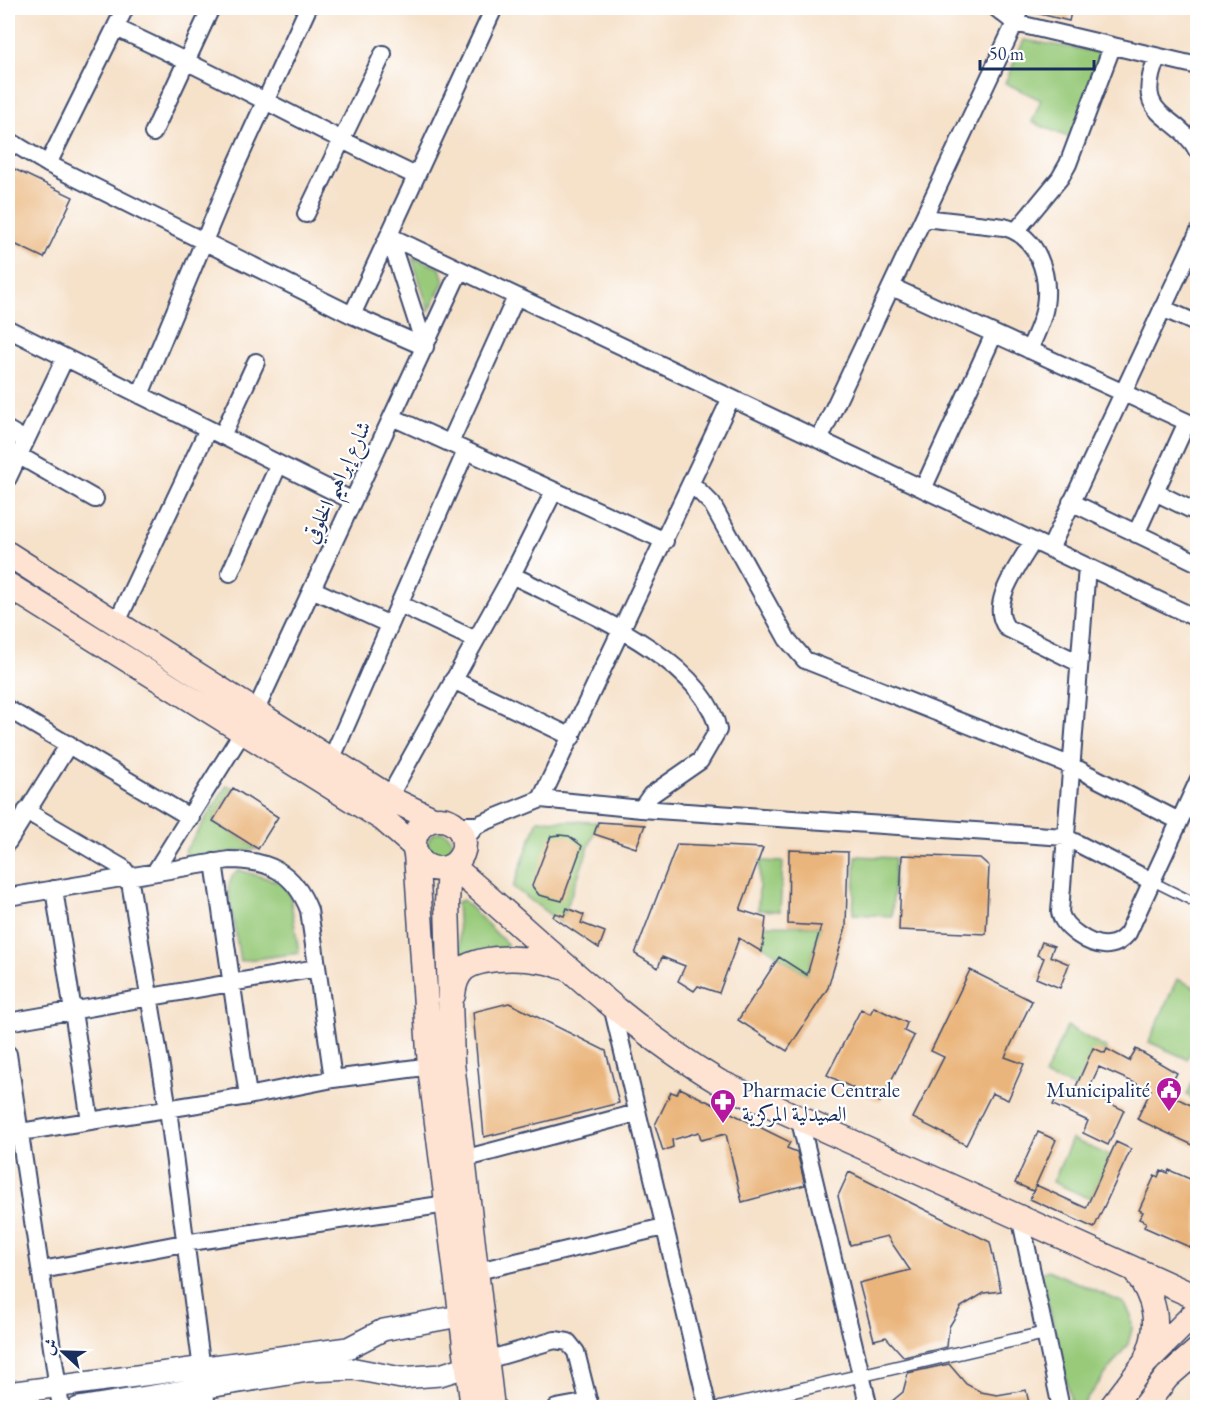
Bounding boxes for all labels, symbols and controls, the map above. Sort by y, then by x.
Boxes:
scale bar [980,33,1094,71]
text: 50 m [989,42,1024,65]
street label: شارع إبراهيم الخلوقي [296,416,384,551]
public building icon: Municipalité [1154,1075,1184,1113]
place label: Pharmacie Centrale الصيدلية المركزية [742,1076,900,1127]
place label: Municipalité [1046,1076,1150,1103]
pharmacy icon: Pharmacie Centrale الصيدلية المركزية [708,1087,738,1125]
north arrow [33,1322,93,1382]
text: ش [37,1335,62,1358]

